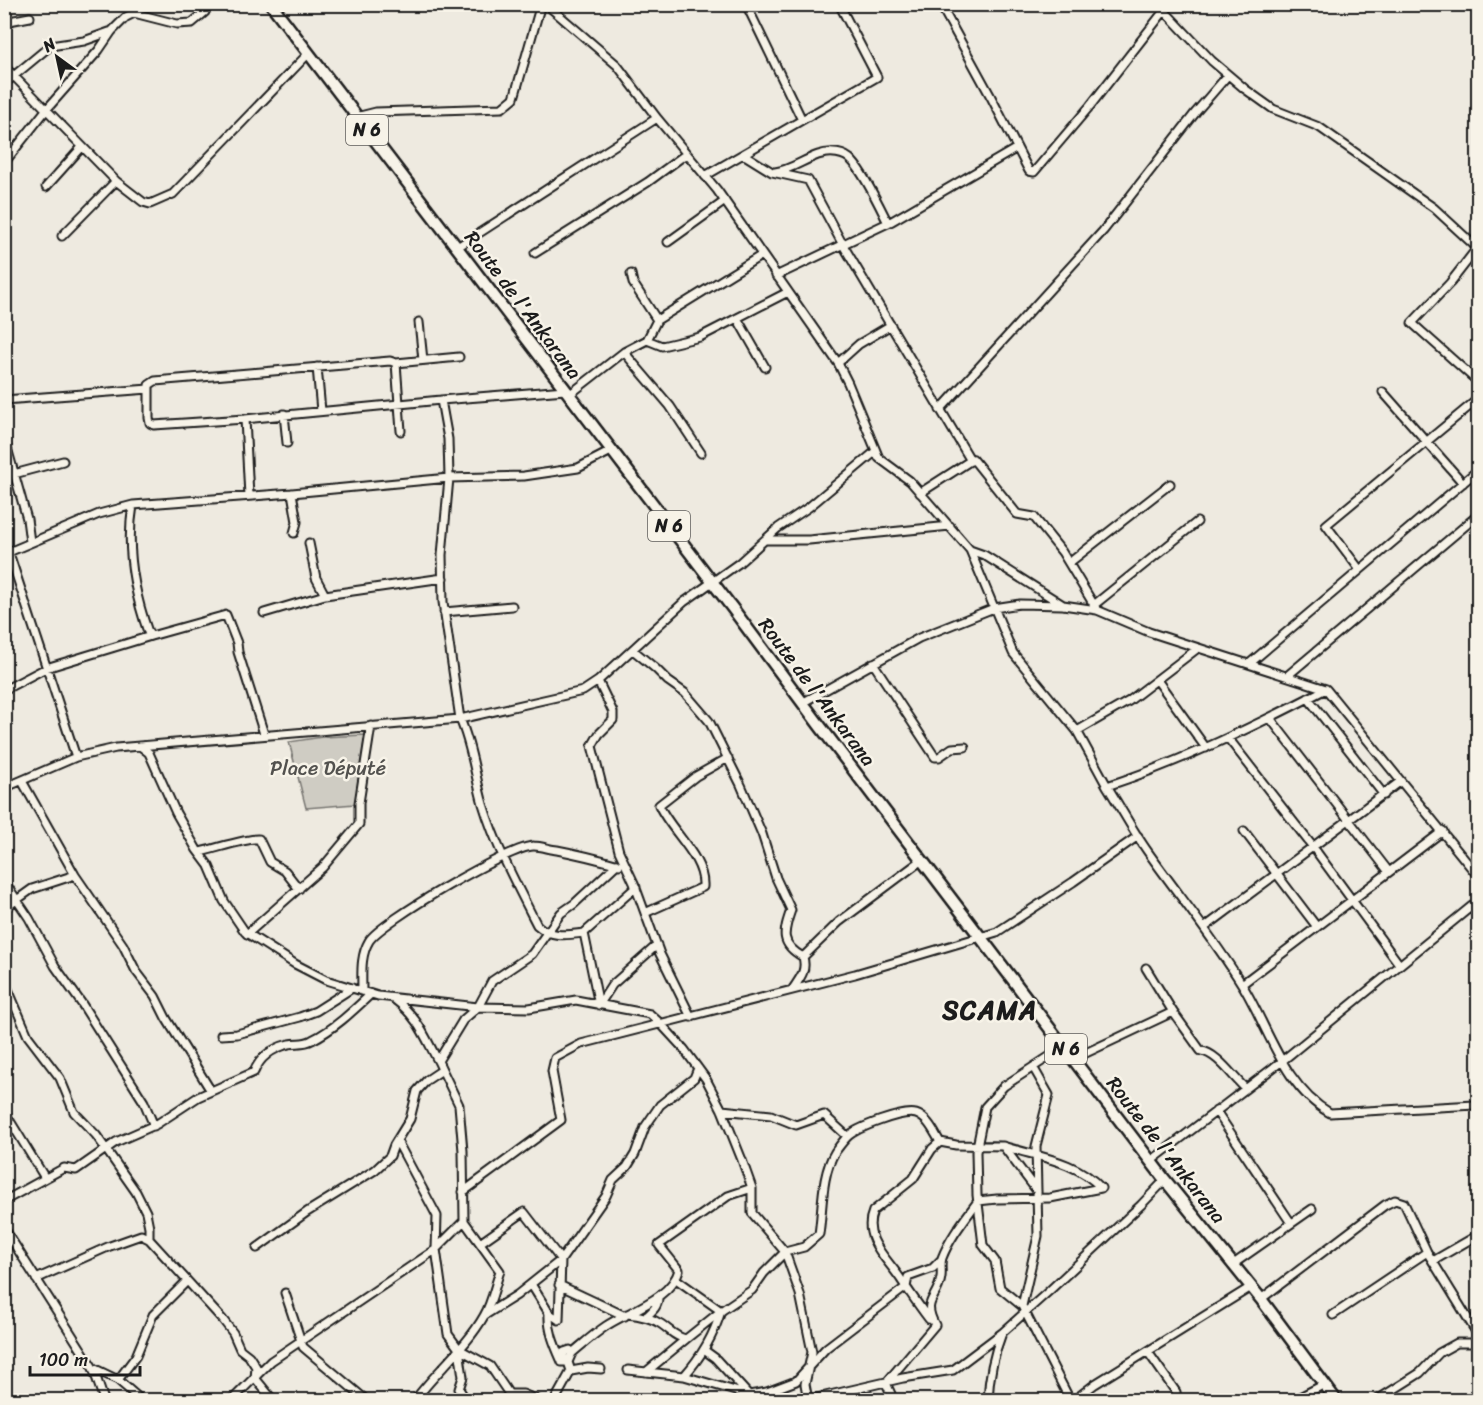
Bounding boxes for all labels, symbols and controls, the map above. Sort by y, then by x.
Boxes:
north arrow [27,27,87,87]
text: N [36,29,62,61]
road number: N 6 [346,115,388,145]
street label: Route de l'Ankarana [455,223,591,387]
road number: N 6 [648,511,690,541]
street label: Route de l'Ankarana [749,610,885,774]
park label: Place Député [270,751,386,786]
district label: SCAMA [941,987,1038,1033]
road number: N 6 [1045,1034,1087,1064]
street label: Route de l'Ankarana [1097,1069,1235,1231]
scale bar [30,1339,140,1377]
text: 100 m [39,1344,88,1376]

